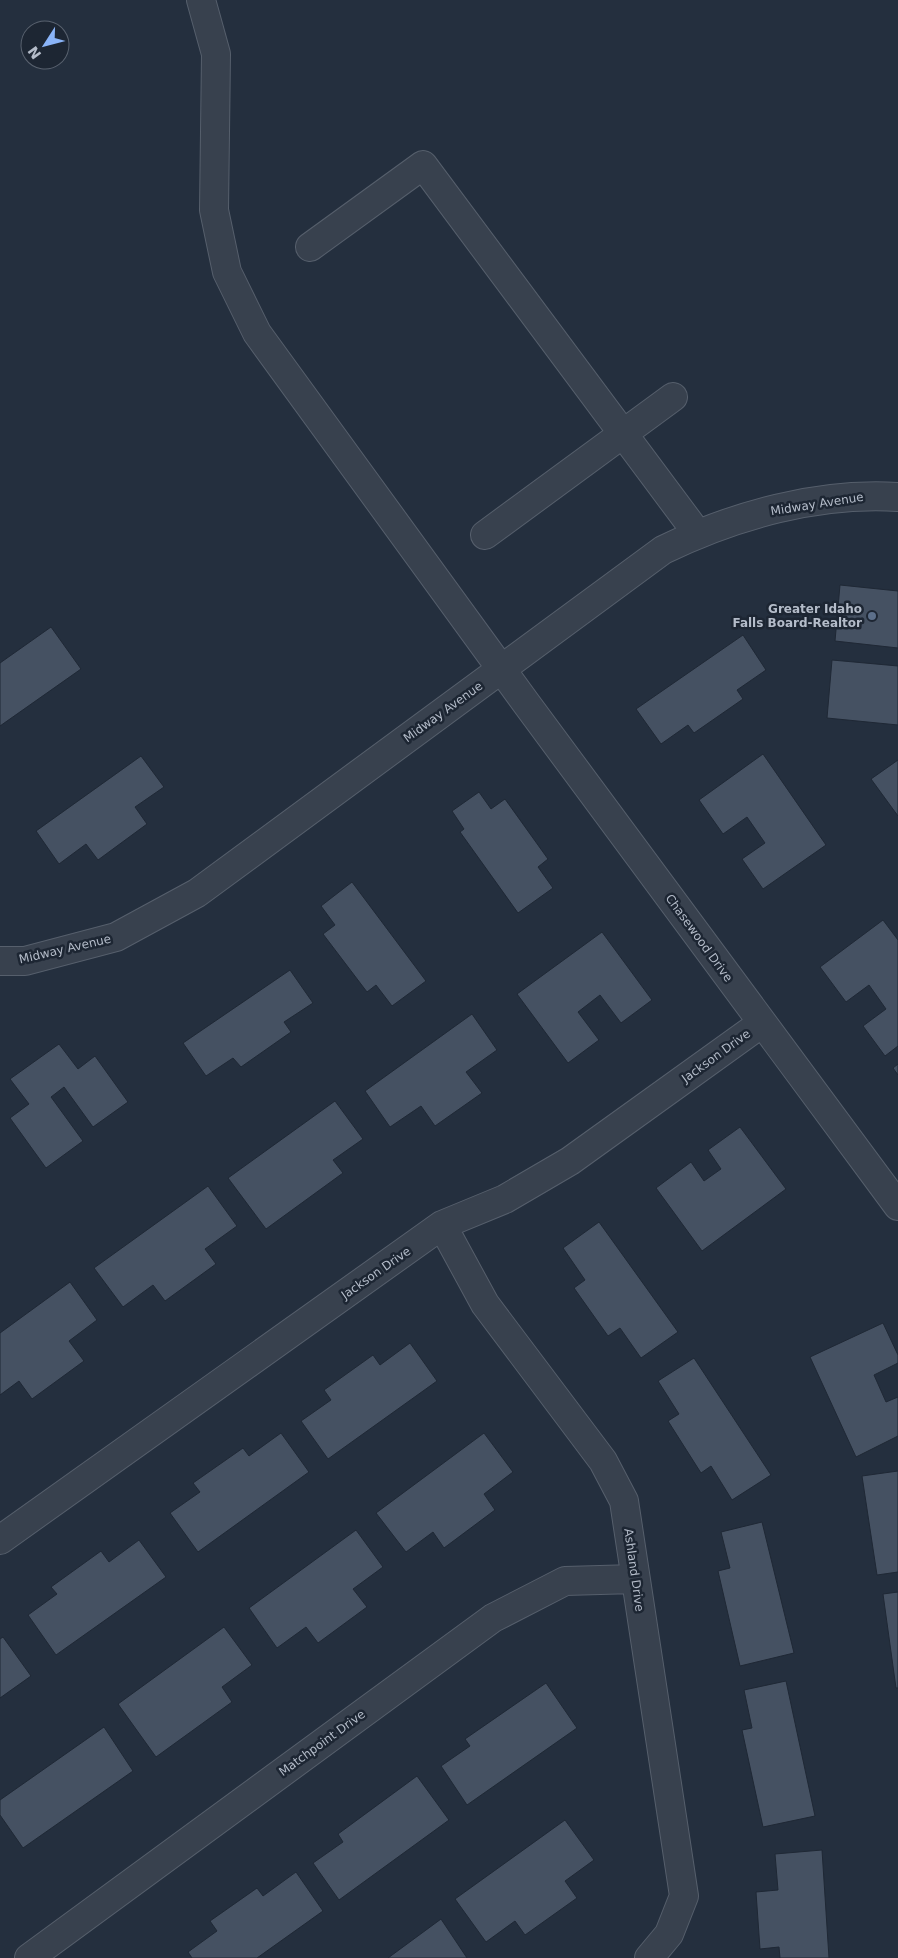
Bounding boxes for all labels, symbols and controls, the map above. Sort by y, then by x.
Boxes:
north arrow [20,20,70,70]
text: N [25,43,44,62]
street label: Midway Avenue [769,490,865,518]
place label: Greater Idaho Falls Board-Realtor [732,602,862,630]
marker: Greater Idaho Falls Board-Realtor [866,610,878,622]
street label: Midway Avenue [401,679,485,745]
street label: Chasewood Drive [663,891,735,985]
street label: Midway Avenue [18,932,112,966]
street label: Jackson Drive [678,1026,753,1086]
street label: Jackson Drive [338,1244,413,1303]
street label: Ashland Drive [621,1528,647,1612]
street label: Matchpoint Drive [276,1707,368,1779]

